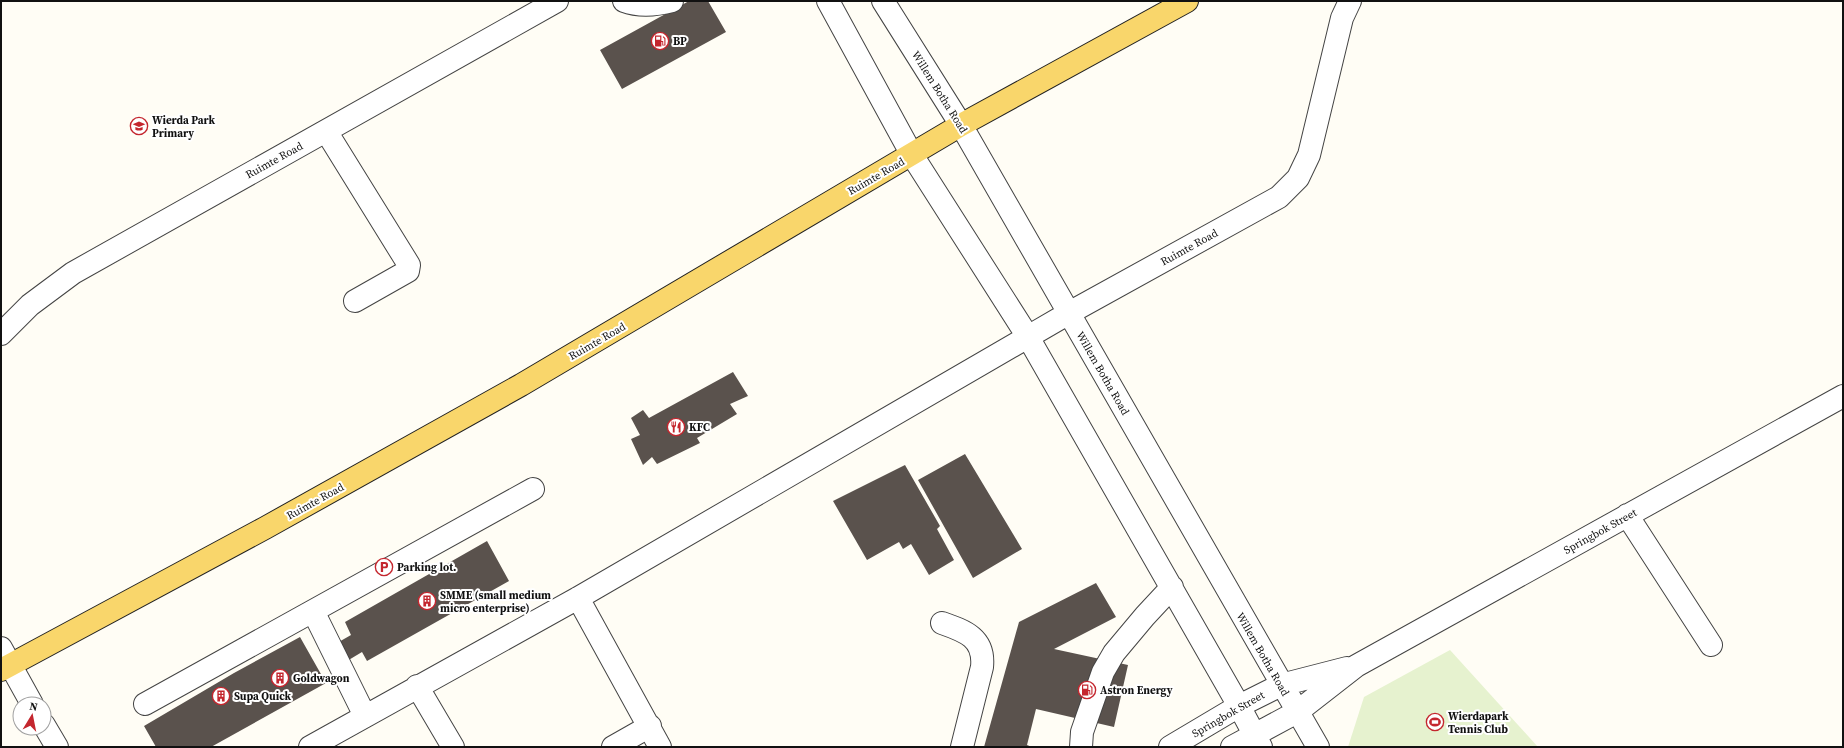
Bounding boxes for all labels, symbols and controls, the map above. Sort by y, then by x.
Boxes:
fuel station icon: BP [650,31,670,51]
place label: BP [673,34,687,49]
street label: Willem Botha Road [908,48,971,137]
place label: Wierda Park Primary [152,113,215,141]
school or university icon: Wierda Park Primary [129,116,149,136]
street label: Ruimte Road [243,138,306,182]
street label: Ruimte Road [845,154,908,199]
street label: Ruimte Road [1158,225,1221,269]
street label: Ruimte Road [566,319,629,364]
street label: Willem Botha Road [1072,329,1133,419]
restaurant icon: KFC [666,417,686,437]
place label: KFC [689,420,710,435]
street label: Ruimte Road [284,479,347,523]
street label: Springbok Street [1561,505,1640,558]
parking icon: Parking lot. [374,557,394,577]
place label: Parking lot. [397,560,456,575]
place label: SMME (small medium micro enterprise) [440,588,551,616]
building icon: SMME (small medium micro enterprise) [417,591,437,611]
street label: Willem Botha Road [1232,610,1293,700]
building icon: Goldwagon [270,668,290,688]
place label: Goldwagon [293,671,350,686]
fuel station icon: Astron Energy [1077,680,1097,700]
place label: Astron Energy [1100,683,1173,698]
building icon: Supa Quick [211,686,231,706]
street label: Springbok Street [1189,687,1268,741]
place label: Supa Quick [234,689,292,704]
north arrow [12,696,52,736]
text: N [28,699,39,715]
place label: Wierdapark Tennis Club [1448,709,1509,737]
sports icon: Wierdapark Tennis Club [1425,712,1445,732]

